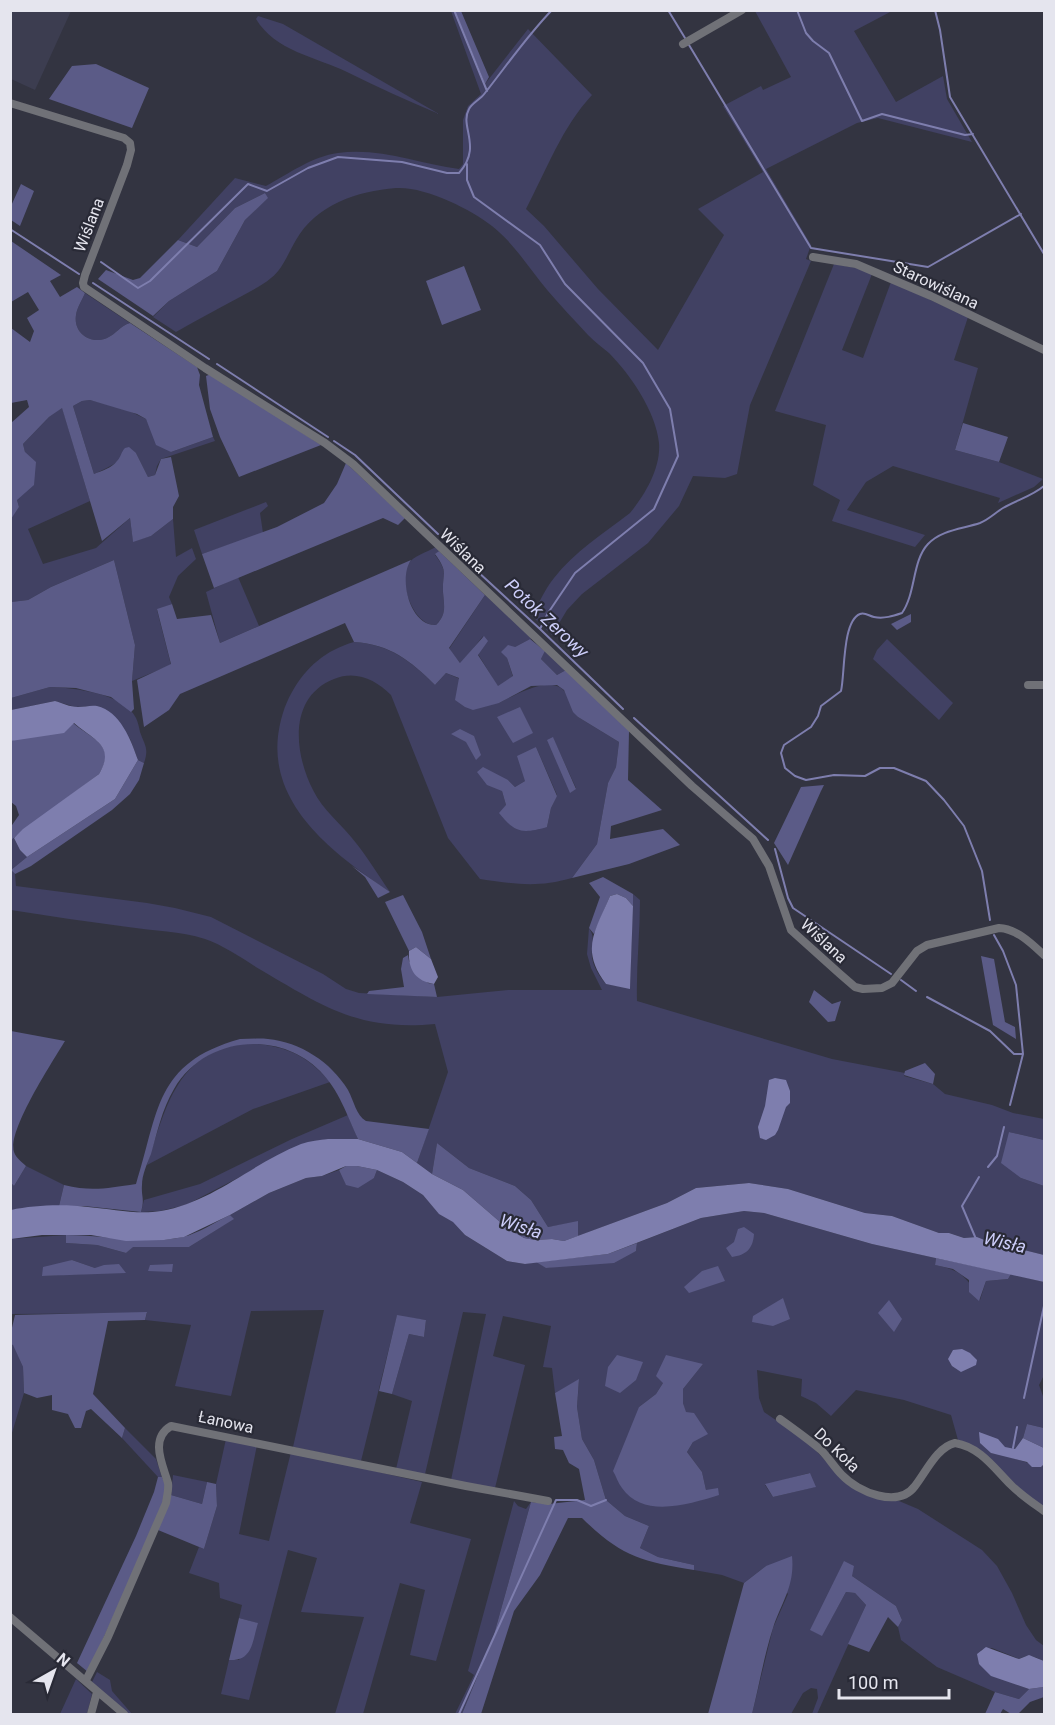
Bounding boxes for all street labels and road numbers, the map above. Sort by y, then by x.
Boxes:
street label: Wiślana [70,195,108,255]
street label: Starowiślana [890,257,982,313]
street label: Wiślana [436,525,490,577]
street label: Wiślana [797,915,851,967]
street label: Łanowa [197,1407,255,1437]
street label: Do Koła [810,1424,864,1476]

